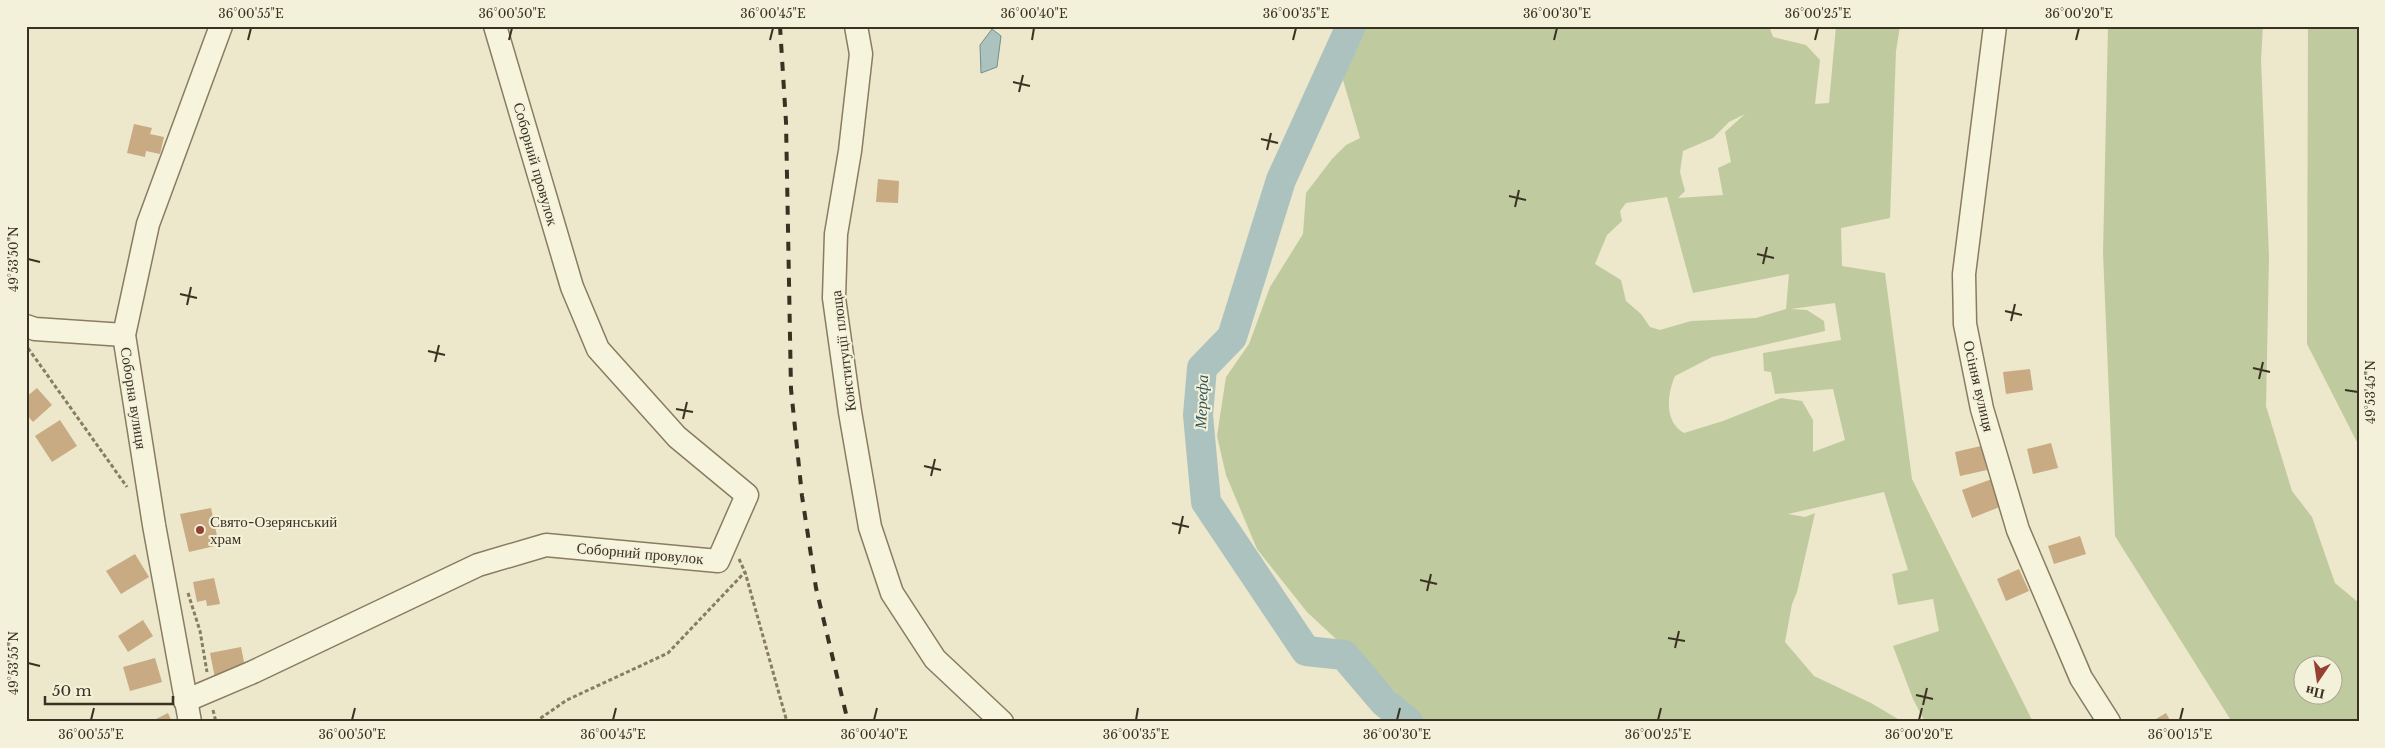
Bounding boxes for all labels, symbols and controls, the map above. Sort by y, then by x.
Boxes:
text: 36°00'55"E [218,6,284,21]
text: 36°00'50"E [478,6,546,21]
text: 36°00'45"E [740,6,806,21]
text: 36°00'40"E [1000,6,1068,21]
text: 36°00'35"E [1263,6,1329,21]
text: 36°00'30"E [1523,6,1591,21]
text: 36°00'25"E [1785,6,1851,21]
text: 36°00'20"E [2045,6,2113,21]
street label: Соборний провулок [509,100,563,228]
text: 49°53'50"N [6,226,21,292]
street label: Конституції площа [826,289,860,413]
street label: Осіння вулиця [1959,339,1999,433]
street label: Соборна вулиця [117,346,151,450]
text: 49°53'45"N [2363,360,2378,424]
water label: Мерефа [1190,375,1212,430]
place label: Свято-Озерянський храм [210,512,337,548]
marker: Свято-Озерянський храм [194,524,206,536]
street label: Соборний провулок [576,538,705,568]
text: 49°53'55"N [6,631,21,695]
north arrow [2292,656,2342,706]
scale bar [45,673,172,705]
text: 50 m [52,681,92,700]
text: Пн [2304,682,2326,704]
text: 36°00'55"E [58,727,124,742]
text: 36°00'50"E [318,727,386,742]
text: 36°00'45"E [580,727,646,742]
text: 36°00'40"E [840,727,908,742]
text: 36°00'35"E [1103,727,1169,742]
text: 36°00'30"E [1363,727,1431,742]
text: 36°00'25"E [1625,727,1691,742]
text: 36°00'20"E [1885,727,1953,742]
text: 36°00'15"E [2148,727,2212,742]

